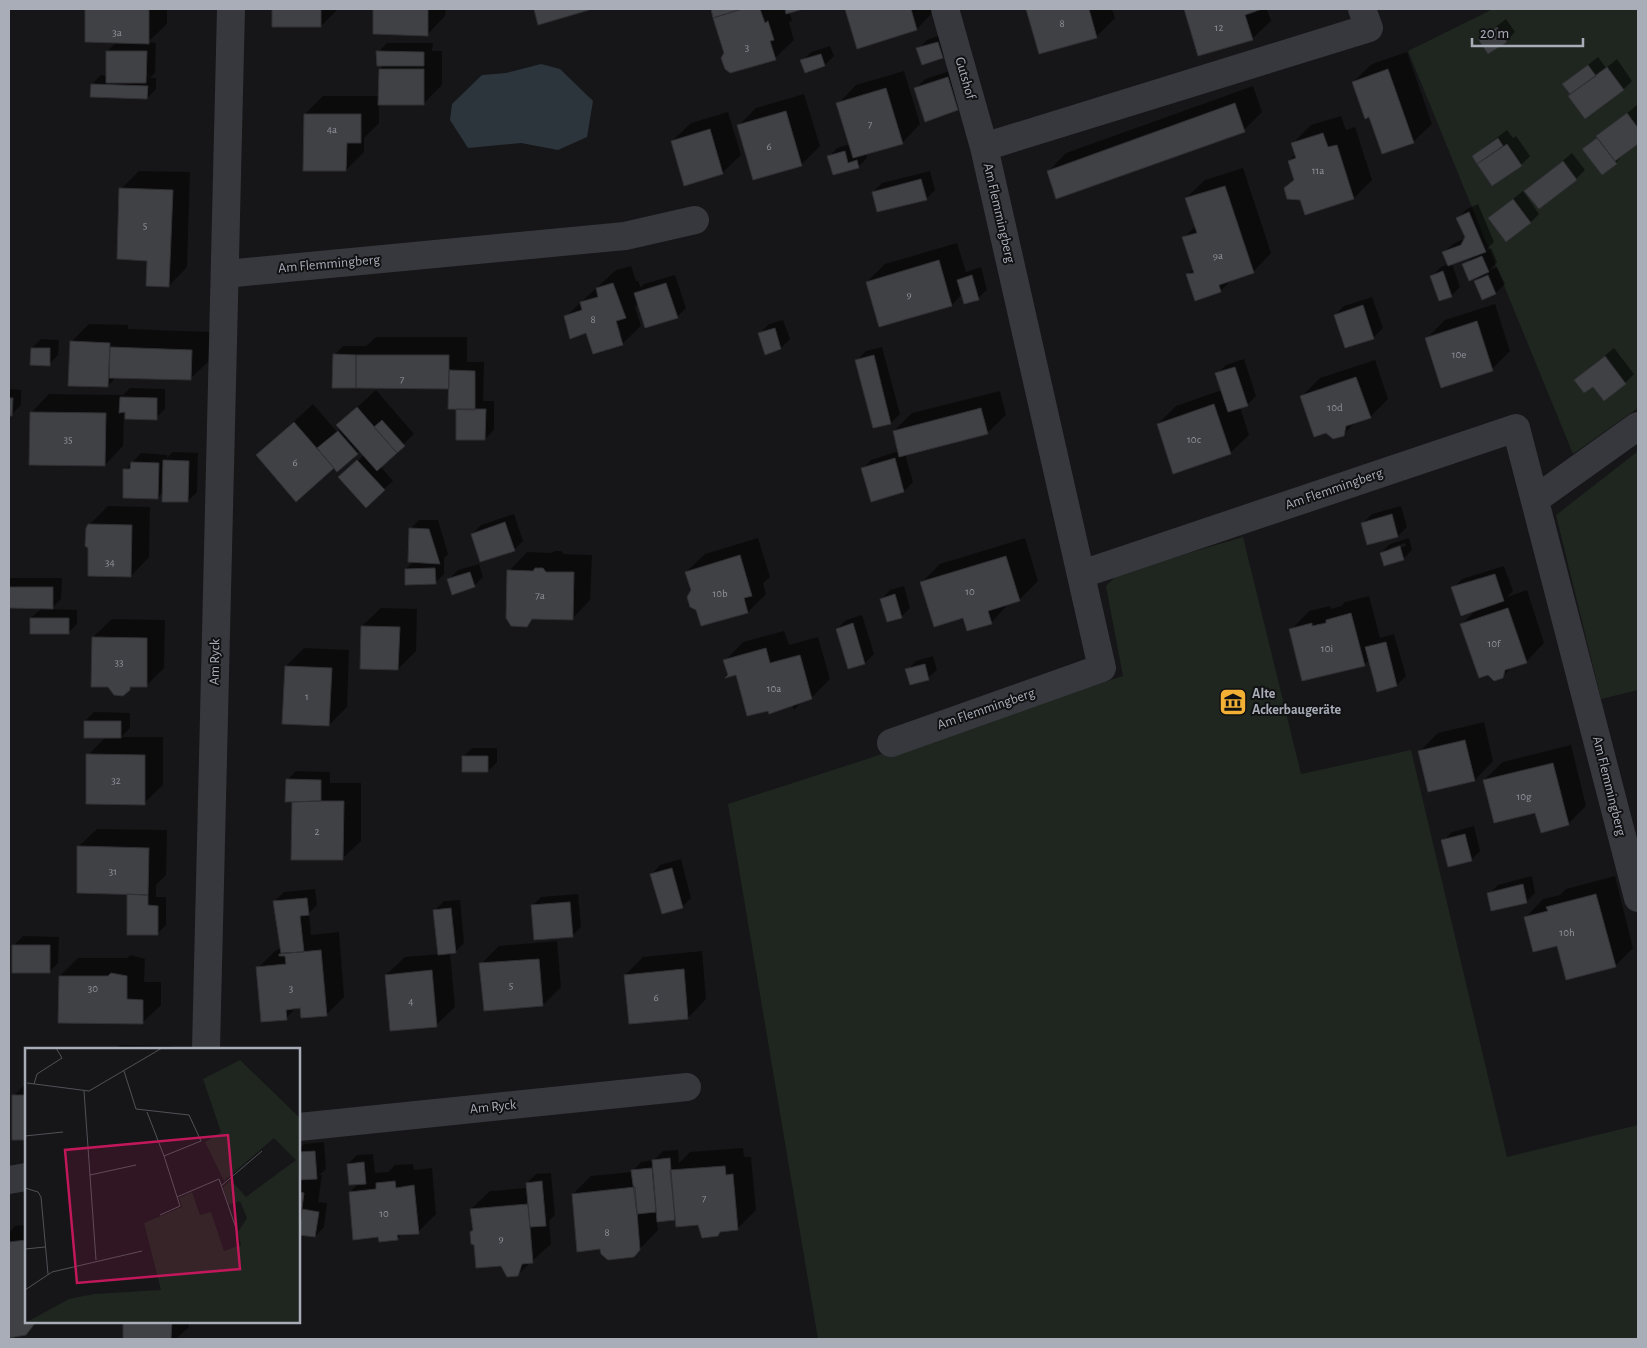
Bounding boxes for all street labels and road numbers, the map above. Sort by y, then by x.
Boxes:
street label: Gutshof [952,55,978,101]
street label: Am Flemmingberg [981,162,1017,264]
street label: Am Flemmingberg [278,253,381,275]
street label: Am Flemmingberg [1283,466,1385,512]
street label: Am Ryck [208,638,222,685]
street label: Am Flemmingberg [935,686,1037,732]
street label: Am Flemmingberg [1590,735,1628,837]
street label: Am Ryck [469,1098,517,1116]

